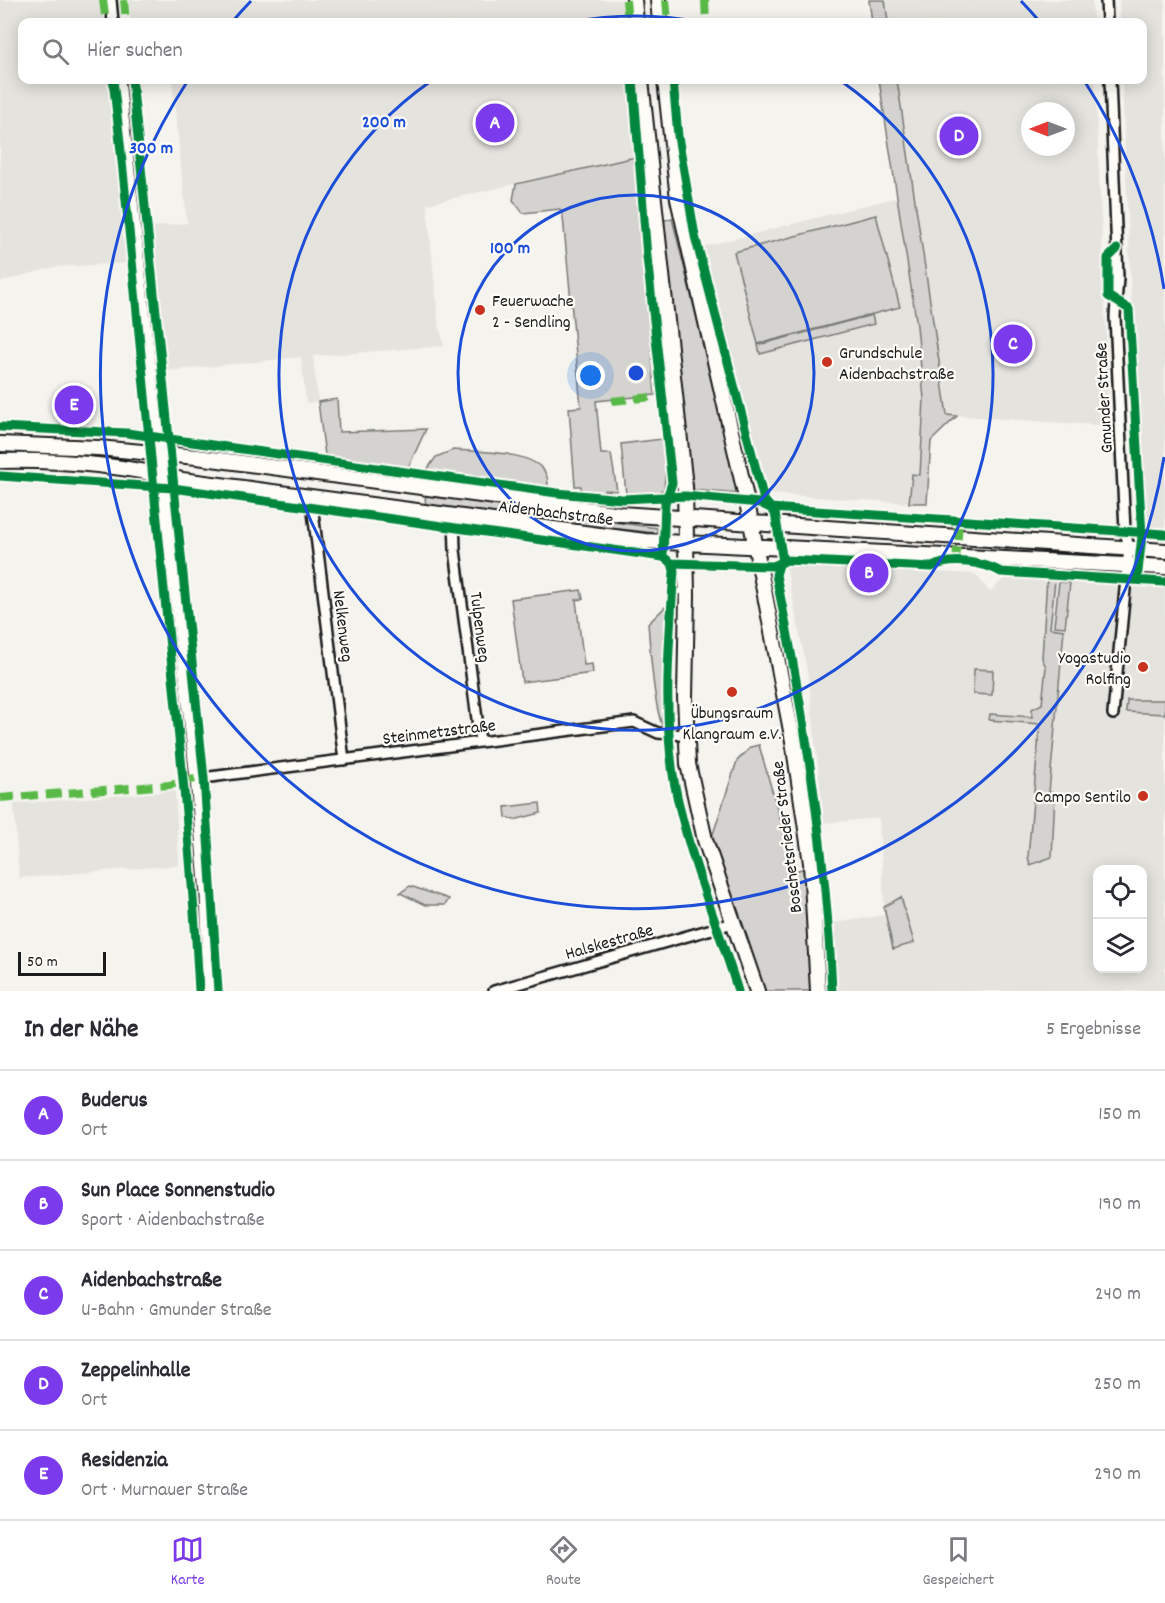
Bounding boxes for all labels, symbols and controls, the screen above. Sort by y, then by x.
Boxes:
search box [18,18,1147,84]
icon: search [39,35,72,68]
text: Hier suchen [87,36,183,67]
pin: A [476,100,514,146]
north arrow [1021,102,1075,156]
text: 200 m [362,111,406,136]
pin: D [940,114,978,158]
text: 300 m [129,137,173,162]
text: 100 m [490,237,530,262]
place label: Feuerwache 2 - Sendling [492,290,574,336]
marker: Feuerwache 2 - Sendling [473,303,487,317]
pin: C [994,322,1032,366]
place label: Grundschule Aidenbachstraße [839,342,954,388]
street label: Gmunder Straße [1090,342,1121,454]
marker: Grundschule Aidenbachstraße [820,355,834,369]
your location [576,361,605,390]
centre of rings [626,363,646,383]
pin: E [54,382,94,428]
street label: Aidenbachstraße [497,495,615,534]
pin: B [850,550,888,596]
street label: Nelkenweg [325,589,358,664]
street label: Tulpenweg [462,590,495,664]
place label: Yogastudio Rolfing [1058,647,1131,693]
marker: Yogastudio Rolfing [1136,660,1150,674]
marker: Übungsraum Klangraum e.V. [725,685,739,699]
place label: Übungsraum Klangraum e.V. [682,702,782,748]
street label: Steinmetzstraße [381,714,497,753]
street label: Boschetsrieder Straße [767,759,810,914]
place label: Campo Sentilo [1034,786,1131,811]
marker: Campo Sentilo [1136,789,1150,803]
map controls [1093,865,1147,973]
button: locate [1093,865,1147,919]
street label: Halskestraße [563,919,657,968]
button: layers [1093,919,1147,973]
scale bar [18,949,106,977]
text: 50 m [27,951,58,974]
text: In der Nähe [24,1012,138,1049]
text: 5 Ergebnisse [1046,1016,1141,1044]
text: Buderus [81,1086,148,1117]
text: A [38,1101,49,1129]
text: 150 m [1098,1101,1141,1129]
text: Ort [81,1117,107,1145]
text: Sun Place Sonnenstudio [81,1176,275,1207]
text: B [39,1191,48,1219]
text: 190 m [1098,1191,1141,1219]
text: Sport · Aidenbachstraße [81,1207,265,1235]
text: Aidenbachstraße [81,1266,222,1297]
text: C [39,1281,48,1309]
text: 240 m [1095,1281,1141,1309]
text: U-Bahn · Gmunder Straße [81,1297,272,1325]
text: Zeppelinhalle [81,1356,190,1387]
text: D [38,1371,49,1399]
text: 250 m [1094,1371,1141,1399]
text: Ort [81,1387,107,1415]
text: Residenzia [81,1446,168,1477]
text: E [39,1461,48,1489]
text: 290 m [1094,1461,1141,1489]
text: Ort · Murnauer Straße [81,1477,248,1505]
tab: Karte [171,1533,205,1592]
tab: Route [546,1533,581,1592]
tab: Gespeichert [922,1533,994,1592]

